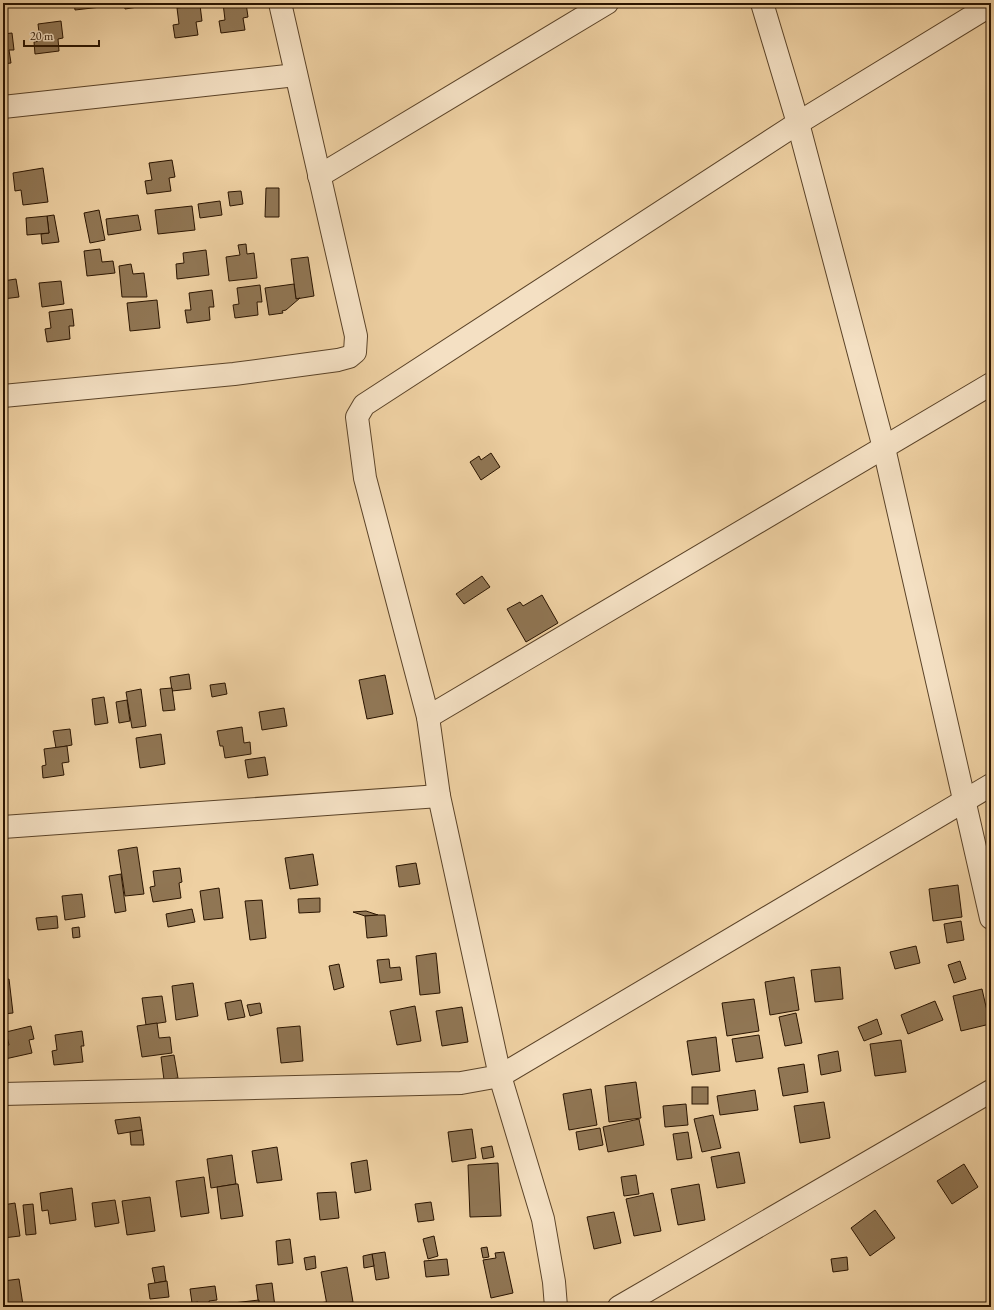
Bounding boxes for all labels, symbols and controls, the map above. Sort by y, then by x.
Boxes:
scale bar [24,22,99,48]
text: 20 m [30,28,54,44]

